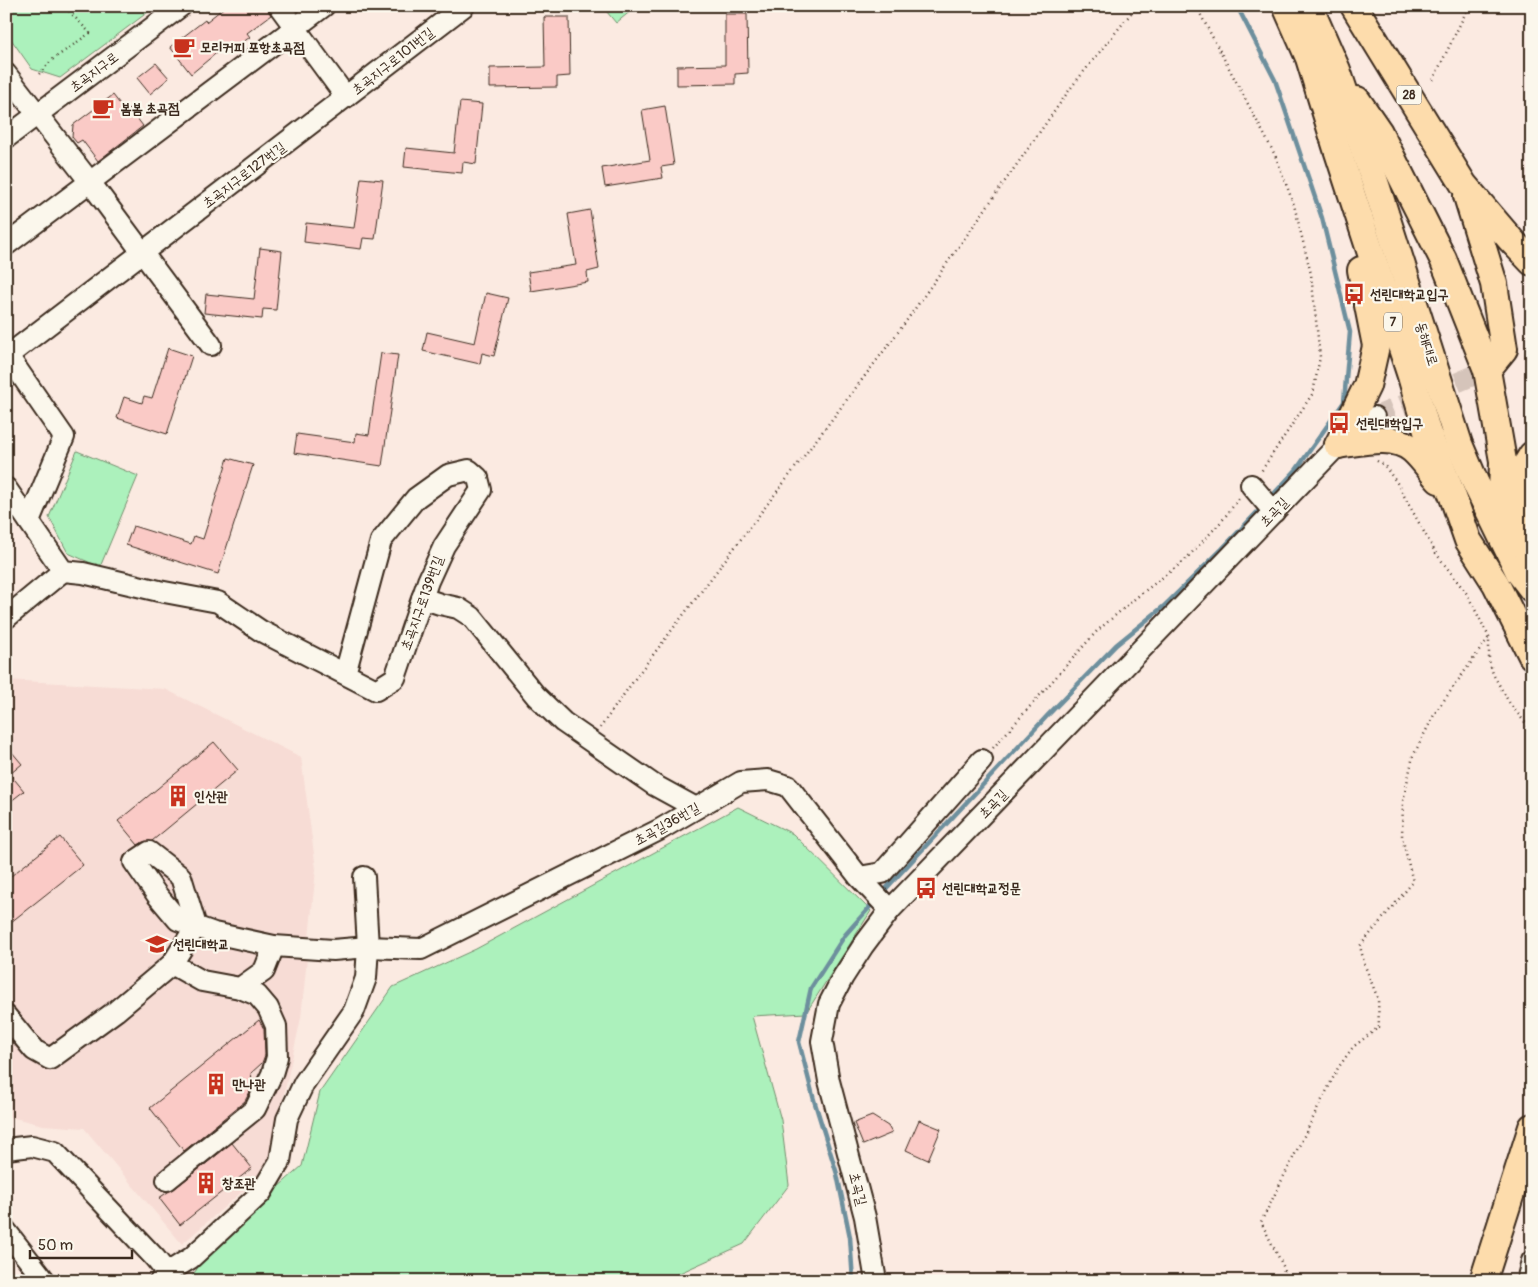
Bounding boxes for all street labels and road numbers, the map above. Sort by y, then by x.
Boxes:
street label: 초곡지구로101번길 [349,23,438,98]
street label: 초곡지구로 [66,48,122,96]
road number: 28 [1396,86,1422,104]
street label: 초곡지구로127번길 [199,138,289,212]
road number: 7 [1384,313,1402,332]
street label: 동해대로 [1412,320,1442,368]
street label: 초곡길 [1256,493,1292,530]
street label: 초곡지구로139번길 [397,553,447,653]
street label: 초곡길 [975,785,1011,822]
street label: 초곡길36번길 [631,799,703,849]
street label: 초곡길 [845,1170,871,1208]

